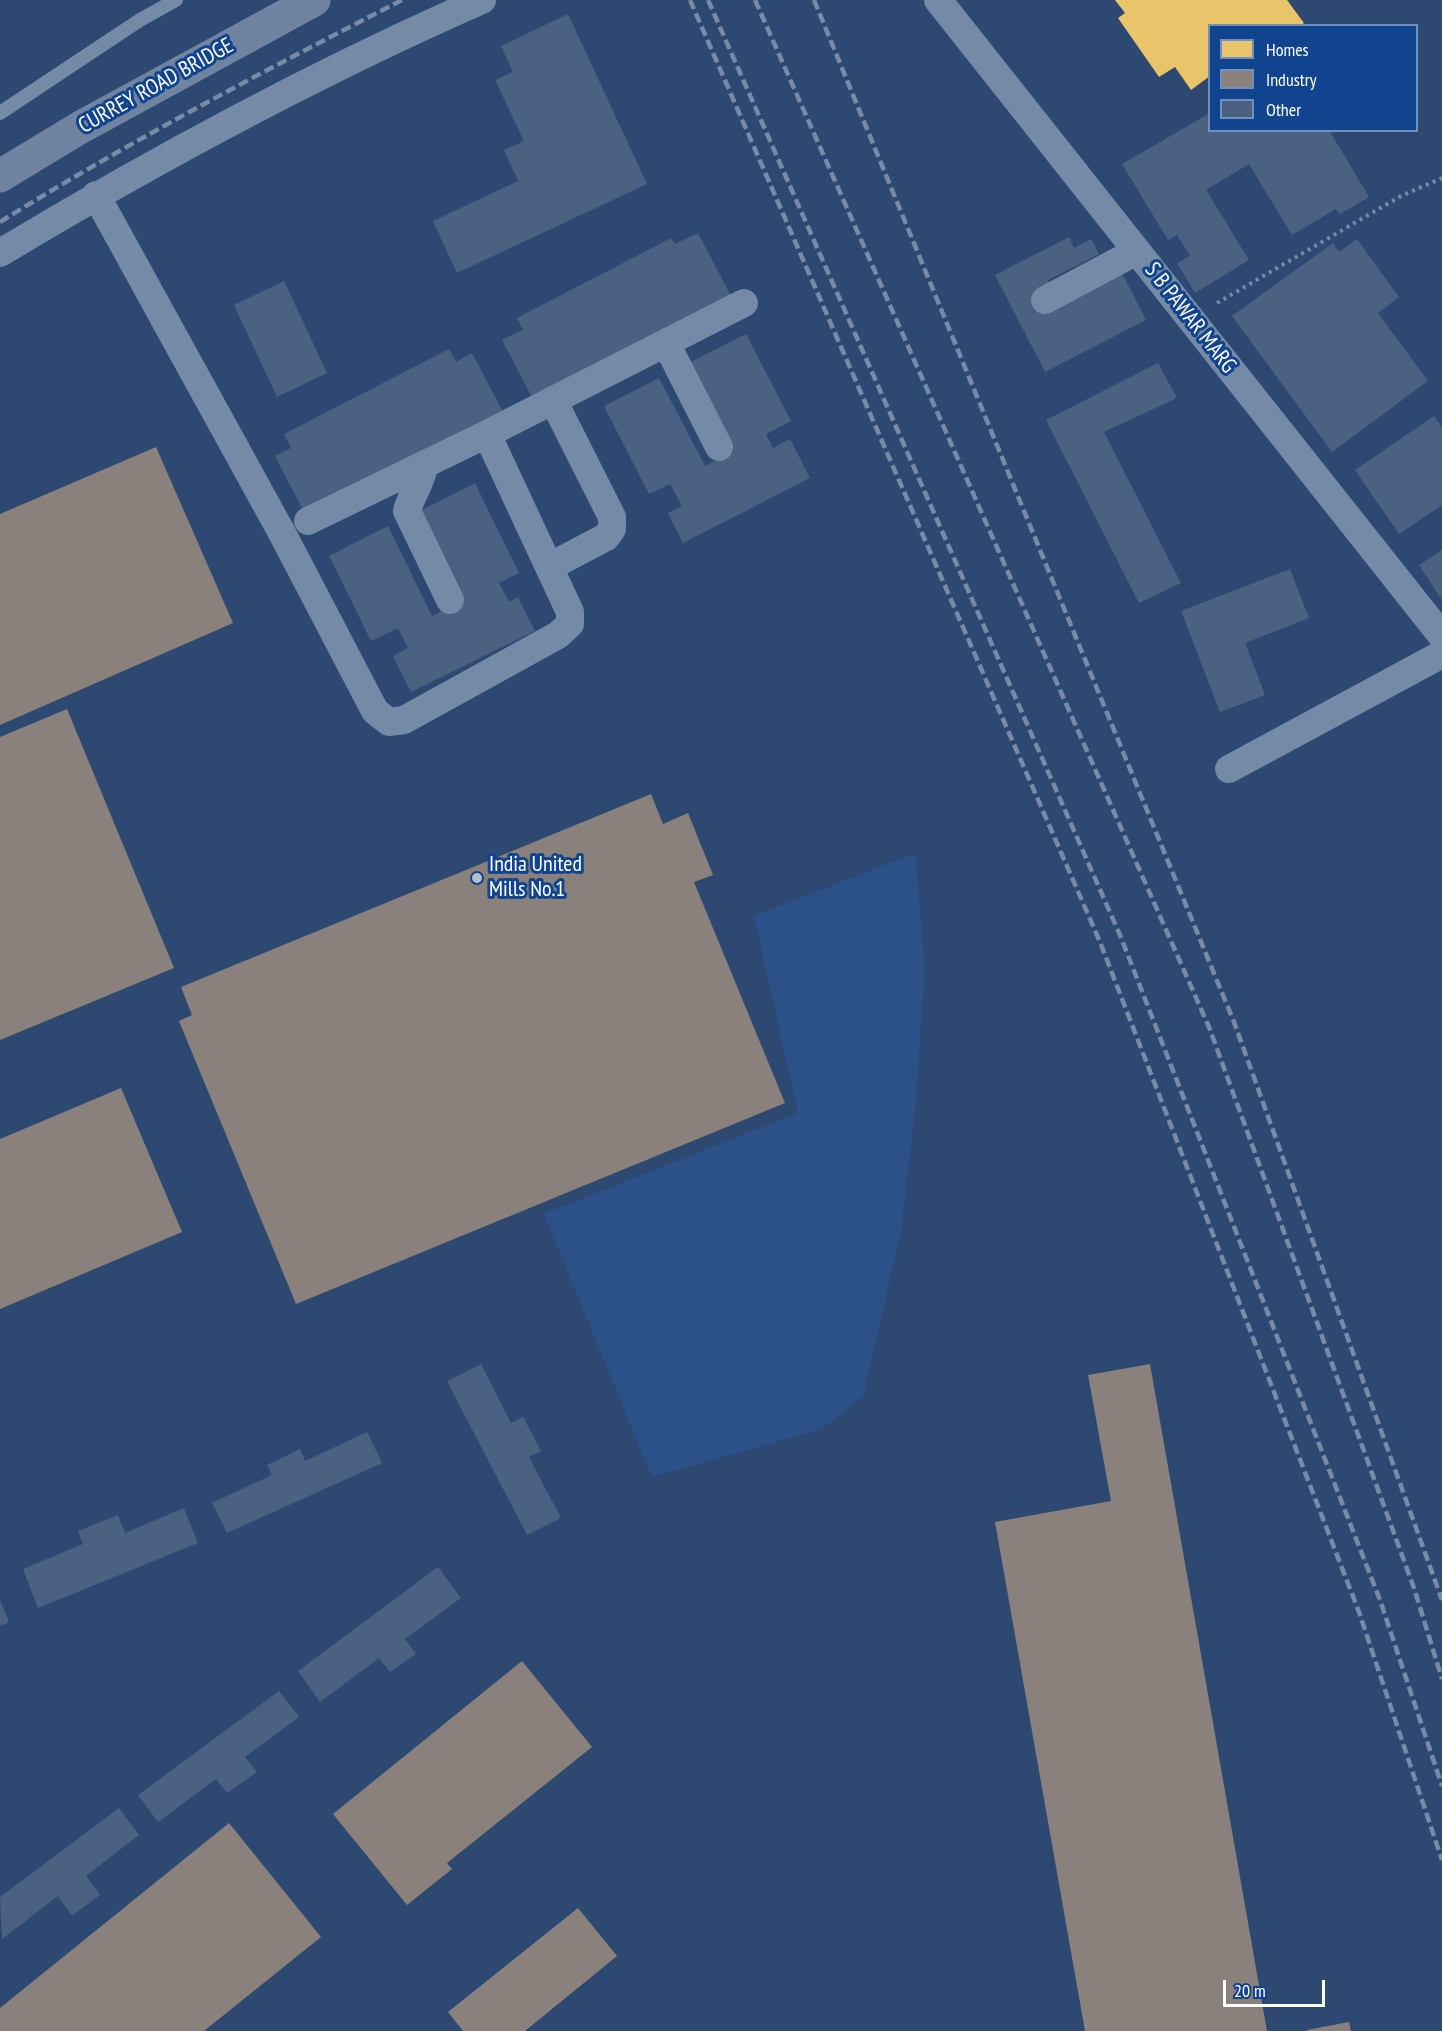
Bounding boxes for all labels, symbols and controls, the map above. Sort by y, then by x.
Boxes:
legend [1208,24,1418,132]
street label: CURREY ROAD BRIDGE [74,33,238,139]
text: Homes [1266,38,1309,61]
text: Industry [1266,68,1316,91]
text: Other [1266,98,1301,121]
street label: S B PAWAR MARG [1139,258,1241,378]
place label: India United Mills No.1 [489,852,582,903]
marker: India United Mills No.1 [470,871,484,885]
scale bar [1226,1968,1328,2006]
text: 20 m [1234,1979,1266,2002]

